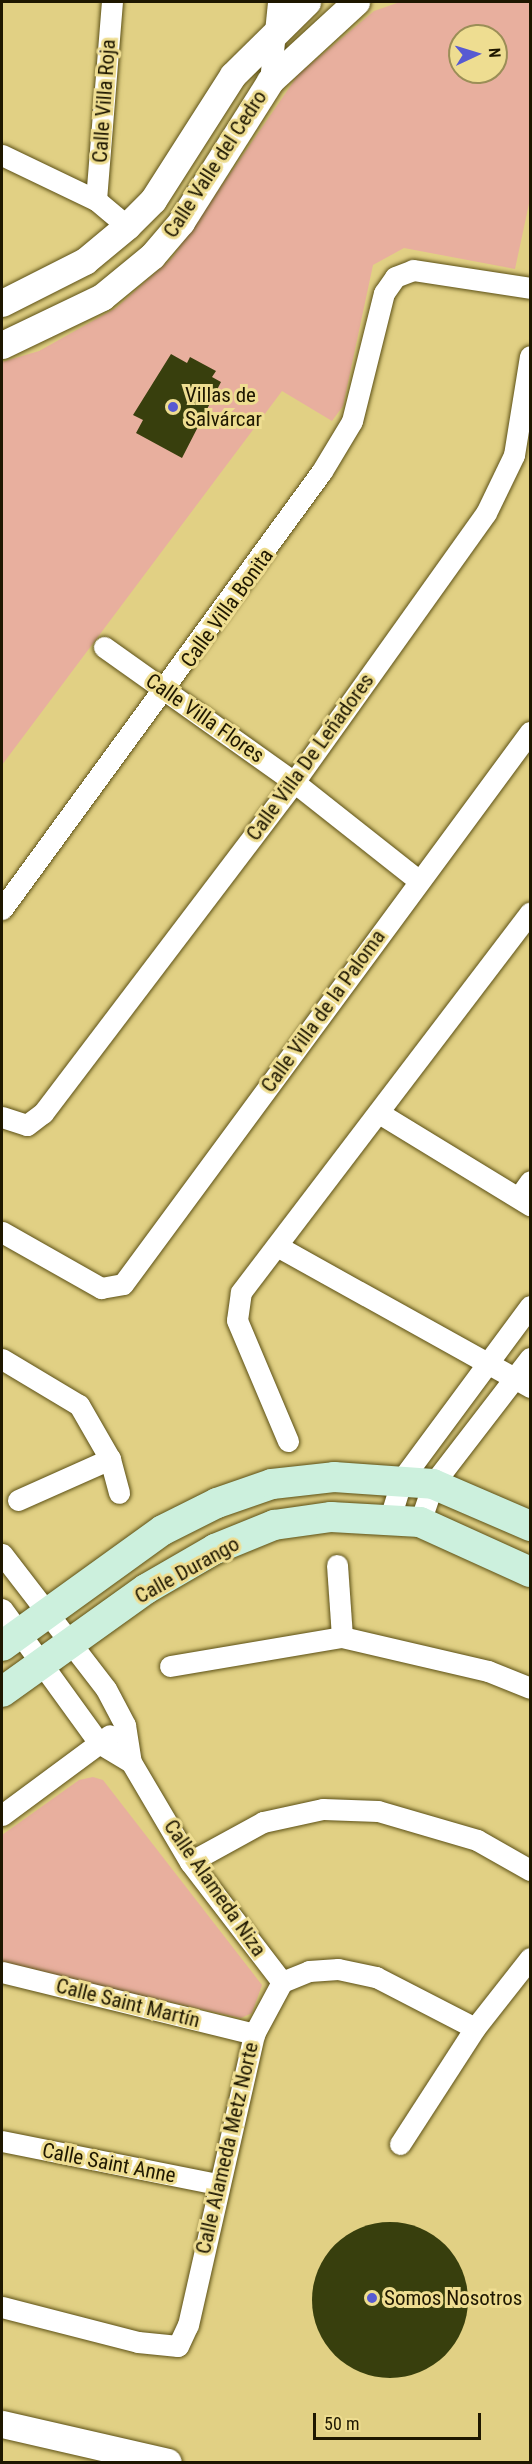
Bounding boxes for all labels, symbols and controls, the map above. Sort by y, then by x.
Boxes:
north arrow [448,24,508,84]
street label: Calle Villa Roja [87,38,121,164]
text: N [485,47,504,58]
street label: Calle Valle del Cedro [158,86,272,242]
place label: Villas de Salvárcar [185,382,262,432]
marker: Villas de Salvárcar [166,400,180,414]
street label: Calle Villa Bonita [175,544,279,672]
street label: Calle Villa Flores [141,668,269,768]
street label: Calle Villa De Leñadores [241,668,379,846]
street label: Calle Villa de la Paloma [256,925,390,1097]
street label: Calle Durango [130,1531,244,1609]
street label: Calle Alameda Niza [158,1815,272,1961]
street label: Calle Saint Martín [53,1973,203,2033]
street label: Calle Alameda Metz Norte [190,2040,264,2256]
street label: Calle Saint Anne [40,2138,178,2188]
place label: Somos Nosotros [384,2285,522,2311]
marker: Somos Nosotros [365,2291,379,2305]
scale bar [316,2401,484,2439]
text: 50 m [324,2413,359,2434]

